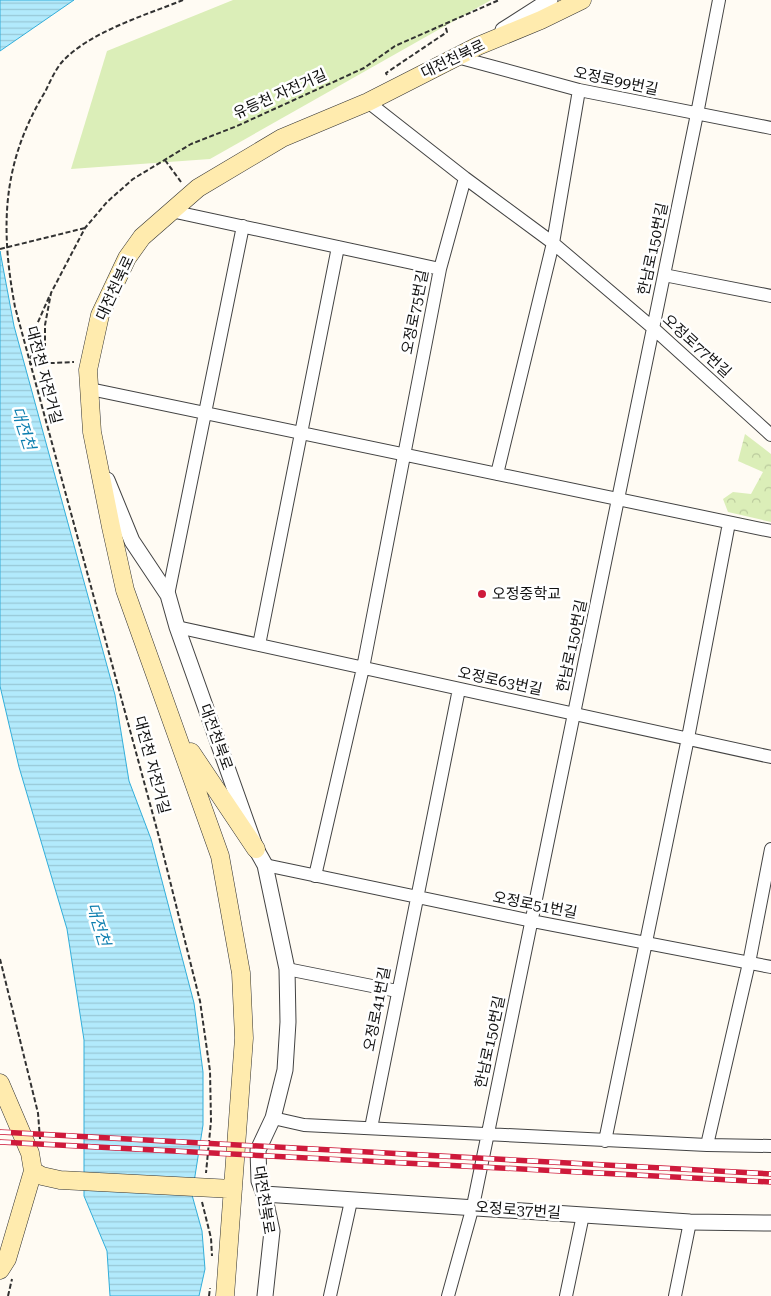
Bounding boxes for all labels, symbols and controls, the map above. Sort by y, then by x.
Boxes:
street label: 대전천북로 [418,36,488,82]
street label: 오정로99번길 [572,63,660,99]
street label: 유등천 자전거길 [230,65,330,123]
street label: 한남로150번길 [634,201,672,297]
street label: 대전천북로 [92,253,138,323]
street label: 오정로75번길 [398,268,432,356]
street label: 오정로77번길 [659,311,735,381]
street label: 대전천 자전거길 [22,324,66,426]
water label: 대전천 [8,404,40,454]
place label: 오정중학교 [492,585,561,603]
marker: 오정중학교 [476,588,488,600]
street label: 한남로150번길 [553,598,591,694]
street label: 오정로63번길 [456,663,544,699]
street label: 대전천북로 [196,701,236,773]
street label: 대전천 자전거길 [130,714,174,816]
street label: 오정로51번길 [491,888,579,922]
water label: 대전천 [83,900,115,950]
street label: 오정로41번길 [360,965,394,1053]
street label: 한남로150번길 [471,994,509,1090]
street label: 대전천북로 [250,1165,278,1235]
street label: 오정로37번길 [475,1198,561,1222]

